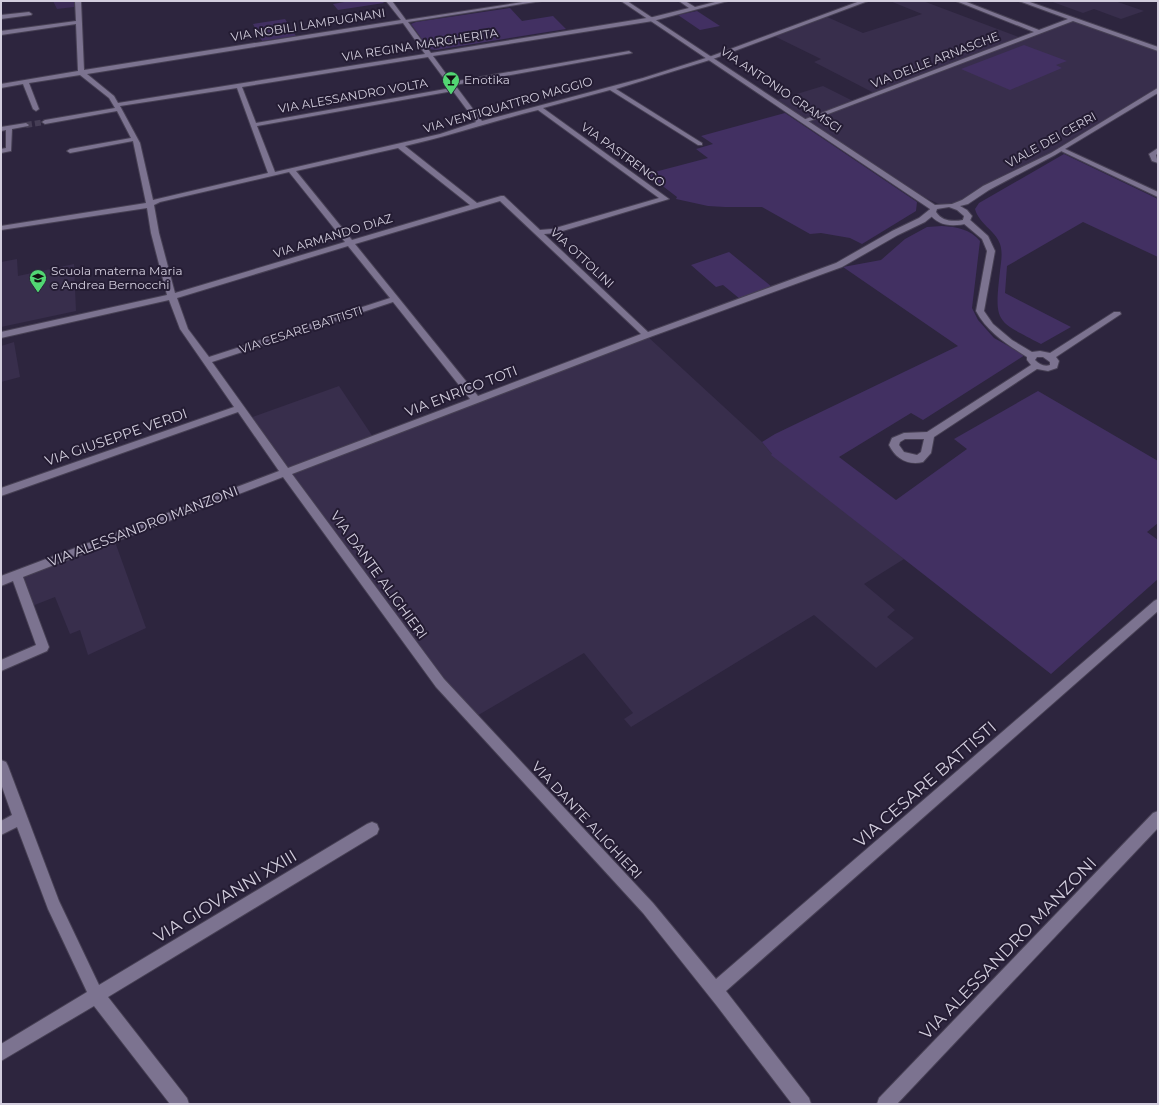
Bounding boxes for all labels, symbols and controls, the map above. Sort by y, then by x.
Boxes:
street label: VIA NOBILI LAMPUGNANI [230,5,386,44]
street label: VIA REGINA MARGHERITA [341,25,499,64]
street label: VIA DELLE ARNASCHE [869,28,1001,91]
street label: VIA ANTONIO GRAMSCI [718,43,845,136]
bar icon: Enotika [441,70,461,95]
place label: Enotika [464,72,510,87]
street label: VIA VENTIQUATTRO MAGGIO [421,73,594,136]
street label: VIA ALESSANDRO VOLTA [277,75,429,116]
street label: VIALE DEI CERRI [1003,109,1099,171]
street label: VIA PASTRENGO [578,119,668,190]
street label: VIA ARMANDO DIAZ [271,210,394,261]
street label: VIA OTTOLINI [547,224,617,291]
place label: Scuola materna Maria e Andrea Bernocchi [51,263,183,292]
school or university icon: Scuola materna Maria e Andrea Bernocchi [28,268,48,293]
street label: VIA CESARE BATTISTI [237,303,364,356]
street label: VIA ENRICO TOTI [402,361,520,421]
street label: VIA GIUSEPPE VERDI [42,404,190,470]
street label: VIA ALESSANDRO MANZONI [45,481,241,571]
street label: VIA DANTE ALIGHIERI [326,507,432,643]
street label: VIA CESARE BATTISTI [850,717,1000,851]
street label: VIA DANTE ALIGHIERI [528,758,646,882]
street label: VIA GIOVANNI XXIII [150,845,300,947]
street label: VIA ALESSANDRO MANZONI [916,853,1100,1043]

